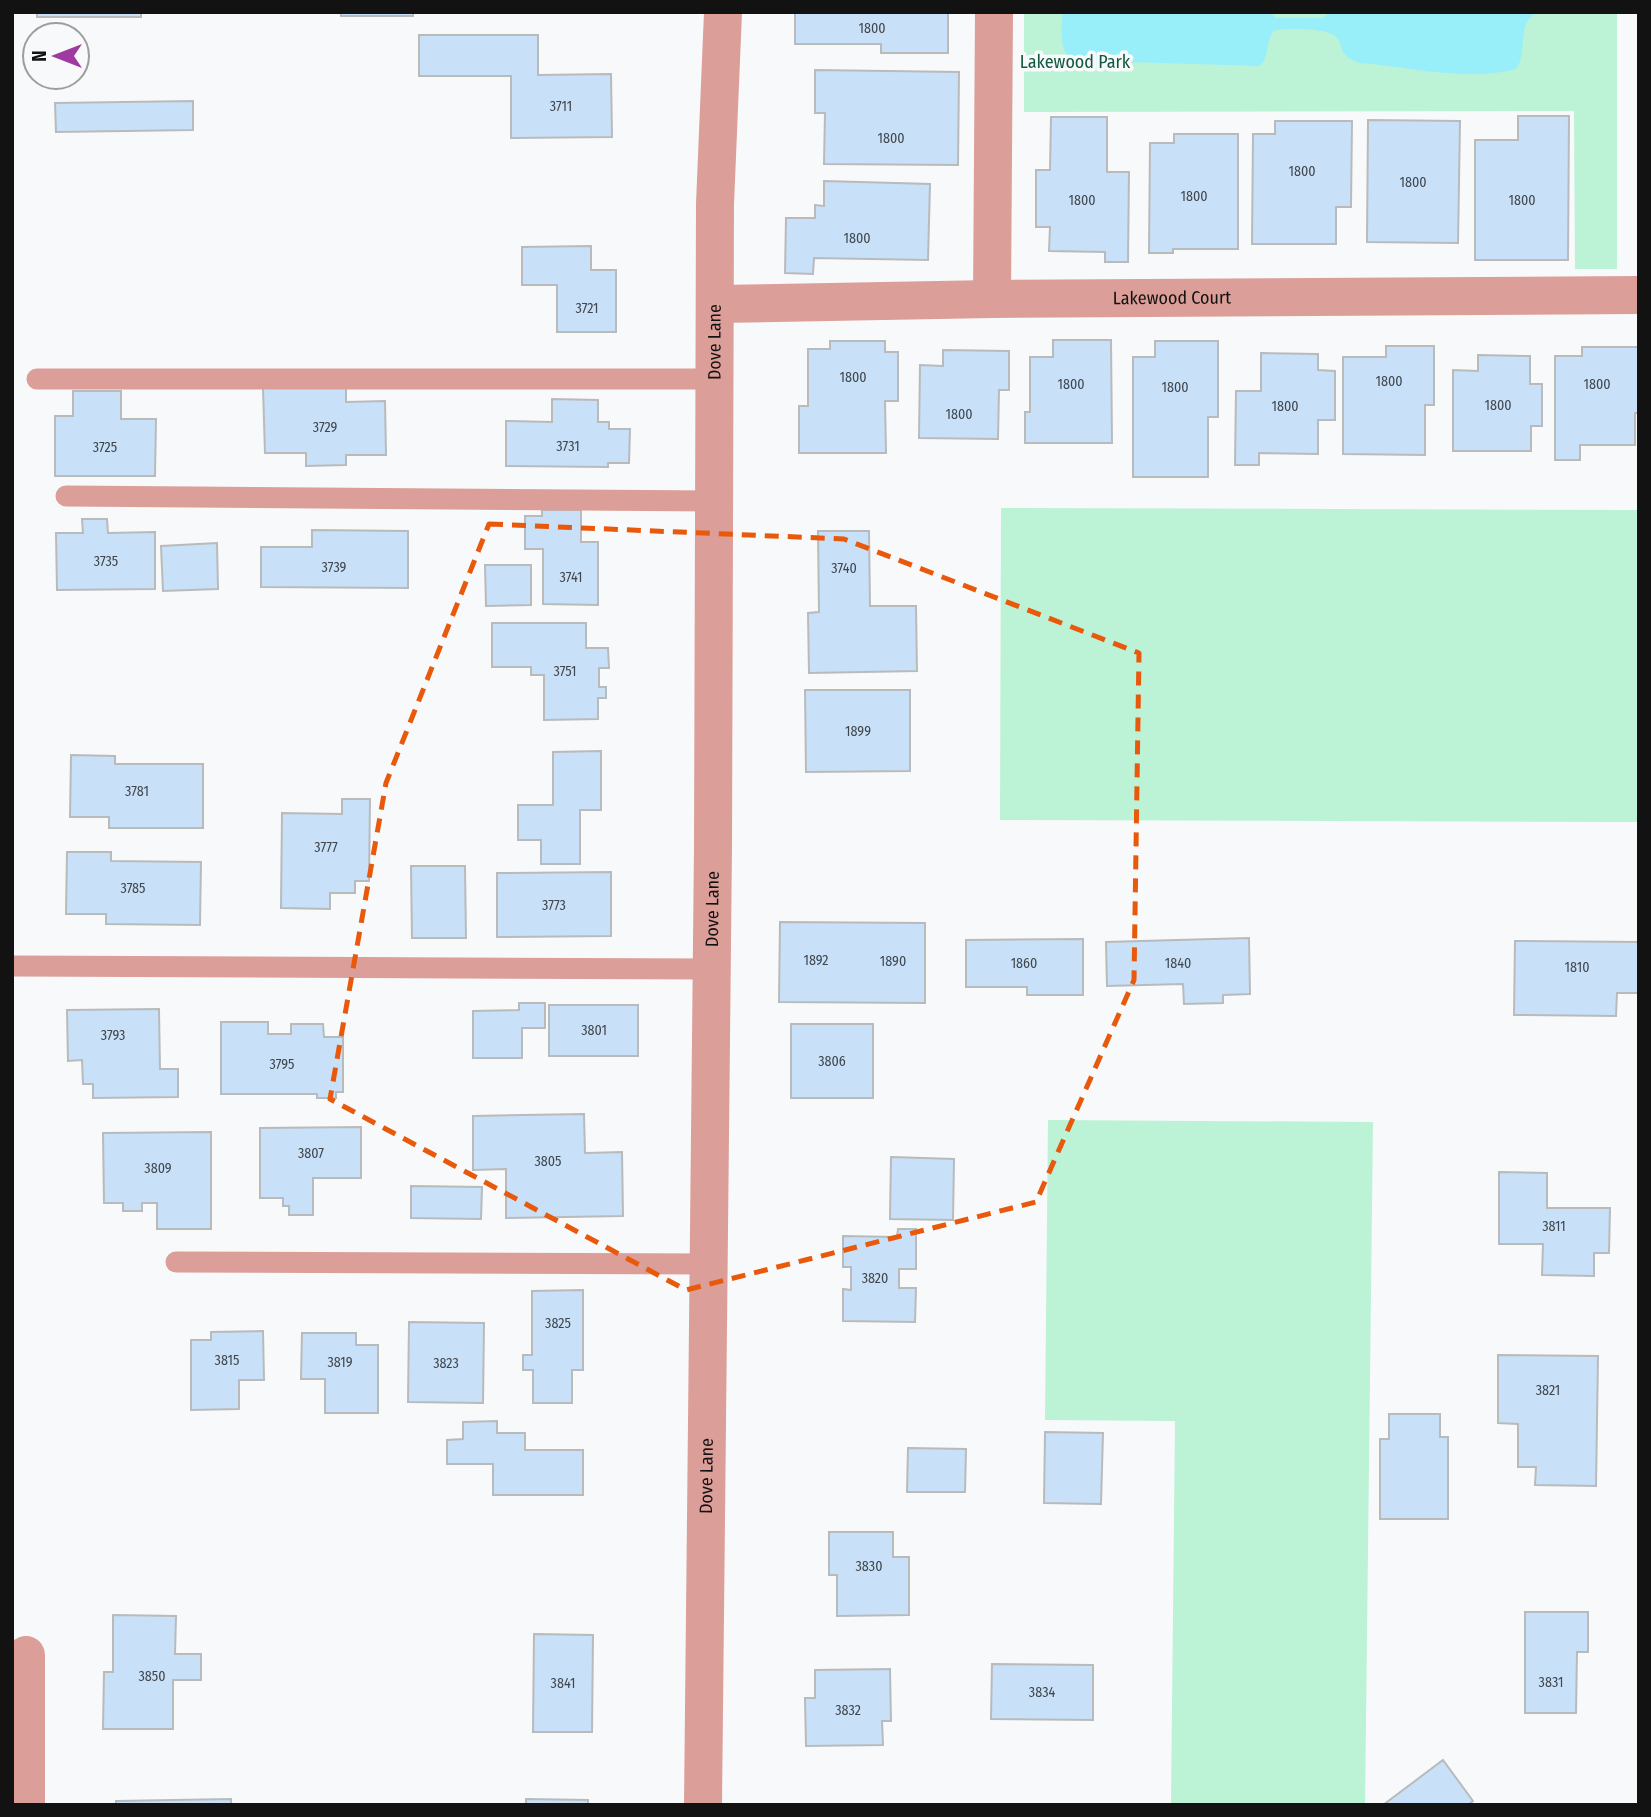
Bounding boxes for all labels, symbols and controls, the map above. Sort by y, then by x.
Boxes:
house number: 1800 [858,20,886,37]
north arrow [21,21,91,91]
text: N [28,50,51,62]
park label: Lakewood Park [1020,51,1131,73]
house number: 3711 [550,98,572,115]
house number: 1800 [877,130,905,147]
house number: 1800 [1288,163,1316,180]
house number: 1800 [1399,174,1427,191]
house number: 1800 [1180,188,1208,205]
house number: 1800 [1068,192,1096,209]
house number: 1800 [1508,192,1536,209]
house number: 1800 [843,230,871,247]
street label: Lakewood Court [1113,287,1231,309]
house number: 3721 [575,300,599,317]
street label: Dove Lane [703,304,726,380]
house number: 1800 [839,369,867,386]
house number: 1800 [1375,373,1403,390]
house number: 1800 [1057,376,1085,393]
house number: 1800 [1583,376,1611,393]
house number: 1800 [1161,379,1189,396]
house number: 1800 [1484,397,1512,414]
house number: 1800 [1271,398,1299,415]
house number: 1800 [945,406,973,423]
house number: 3729 [313,419,338,436]
house number: 3731 [556,438,580,455]
house number: 3725 [93,439,117,456]
house number: 3735 [94,553,118,570]
house number: 3739 [322,559,347,576]
house number: 3740 [831,560,857,577]
house number: 3741 [560,569,582,586]
house number: 3751 [554,663,576,680]
house number: 1899 [845,723,871,740]
house number: 3781 [125,783,149,800]
house number: 3777 [314,839,338,856]
street label: Dove Lane [701,871,724,947]
house number: 3785 [120,880,146,897]
house number: 3773 [542,897,566,914]
house number: 1892 [803,952,829,969]
house number: 1890 [880,953,906,970]
house number: 1860 [1011,955,1037,972]
house number: 1840 [1165,955,1191,972]
house number: 1810 [1565,959,1589,976]
house number: 3801 [581,1022,607,1039]
house number: 3793 [101,1027,125,1044]
house number: 3806 [818,1053,846,1070]
house number: 3795 [270,1056,294,1073]
house number: 3807 [298,1145,324,1162]
house number: 3805 [534,1153,562,1170]
house number: 3809 [144,1160,172,1177]
house number: 3811 [1542,1218,1566,1235]
house number: 3820 [862,1270,888,1287]
house number: 3825 [545,1315,571,1332]
house number: 3815 [215,1352,239,1369]
house number: 3819 [327,1354,353,1371]
house number: 3823 [433,1355,459,1372]
house number: 3821 [1536,1382,1560,1399]
street label: Dove Lane [695,1438,718,1514]
house number: 3830 [856,1558,882,1575]
house number: 3850 [138,1668,166,1685]
house number: 3831 [1539,1674,1563,1691]
house number: 3841 [551,1675,575,1692]
house number: 3834 [1029,1684,1055,1701]
house number: 3832 [835,1702,861,1719]

